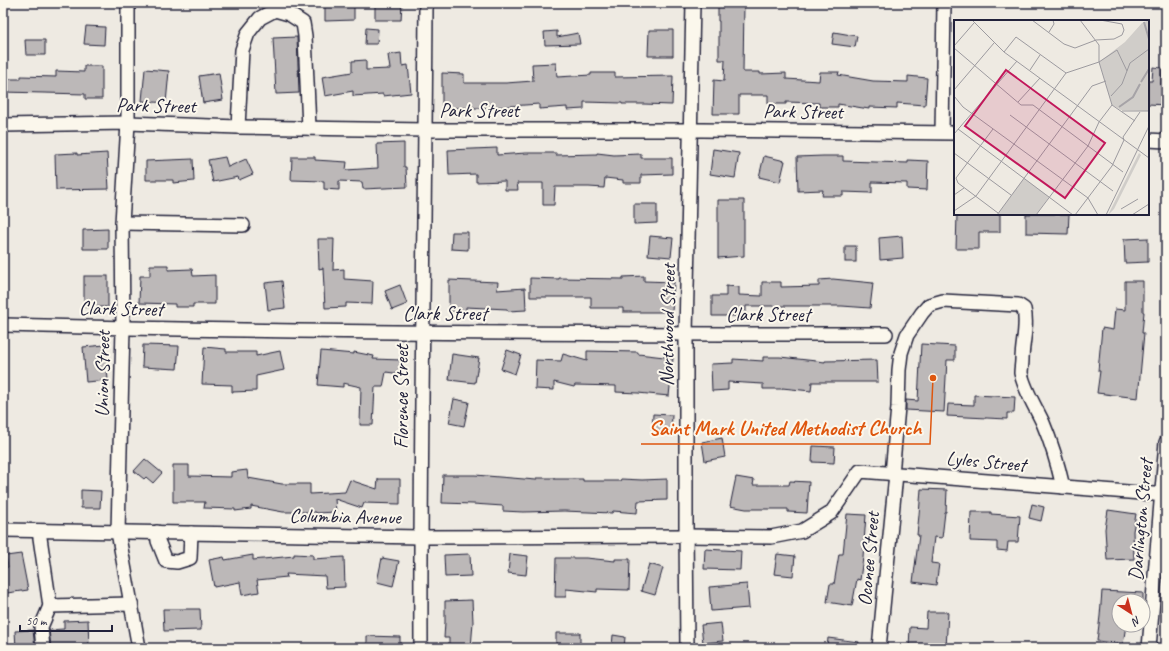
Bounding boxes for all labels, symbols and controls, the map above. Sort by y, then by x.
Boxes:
inset map [954,20,1149,215]
street label: Park Street [116,92,198,119]
street label: Park Street [439,98,521,123]
street label: Park Street [763,98,845,125]
street label: Northwood Street [654,261,681,386]
street label: Clark Street [79,295,167,322]
street label: Clark Street [403,301,490,326]
street label: Clark Street [726,302,813,327]
street label: Union Street [89,328,116,417]
street label: Florence Street [389,343,414,449]
callout: Saint Mark United Methodist Church [641,411,930,444]
text: Saint Mark United Methodist Church [648,415,923,441]
street label: Lyles Street [945,446,1030,478]
street label: Darlington Street [1123,455,1159,582]
street label: Columbia Avenue [289,503,402,530]
street label: Oconee Street [852,509,885,607]
north arrow [1111,593,1151,633]
scale bar [20,607,112,633]
text: 50 m [26,613,48,629]
text: N [1128,613,1144,630]

